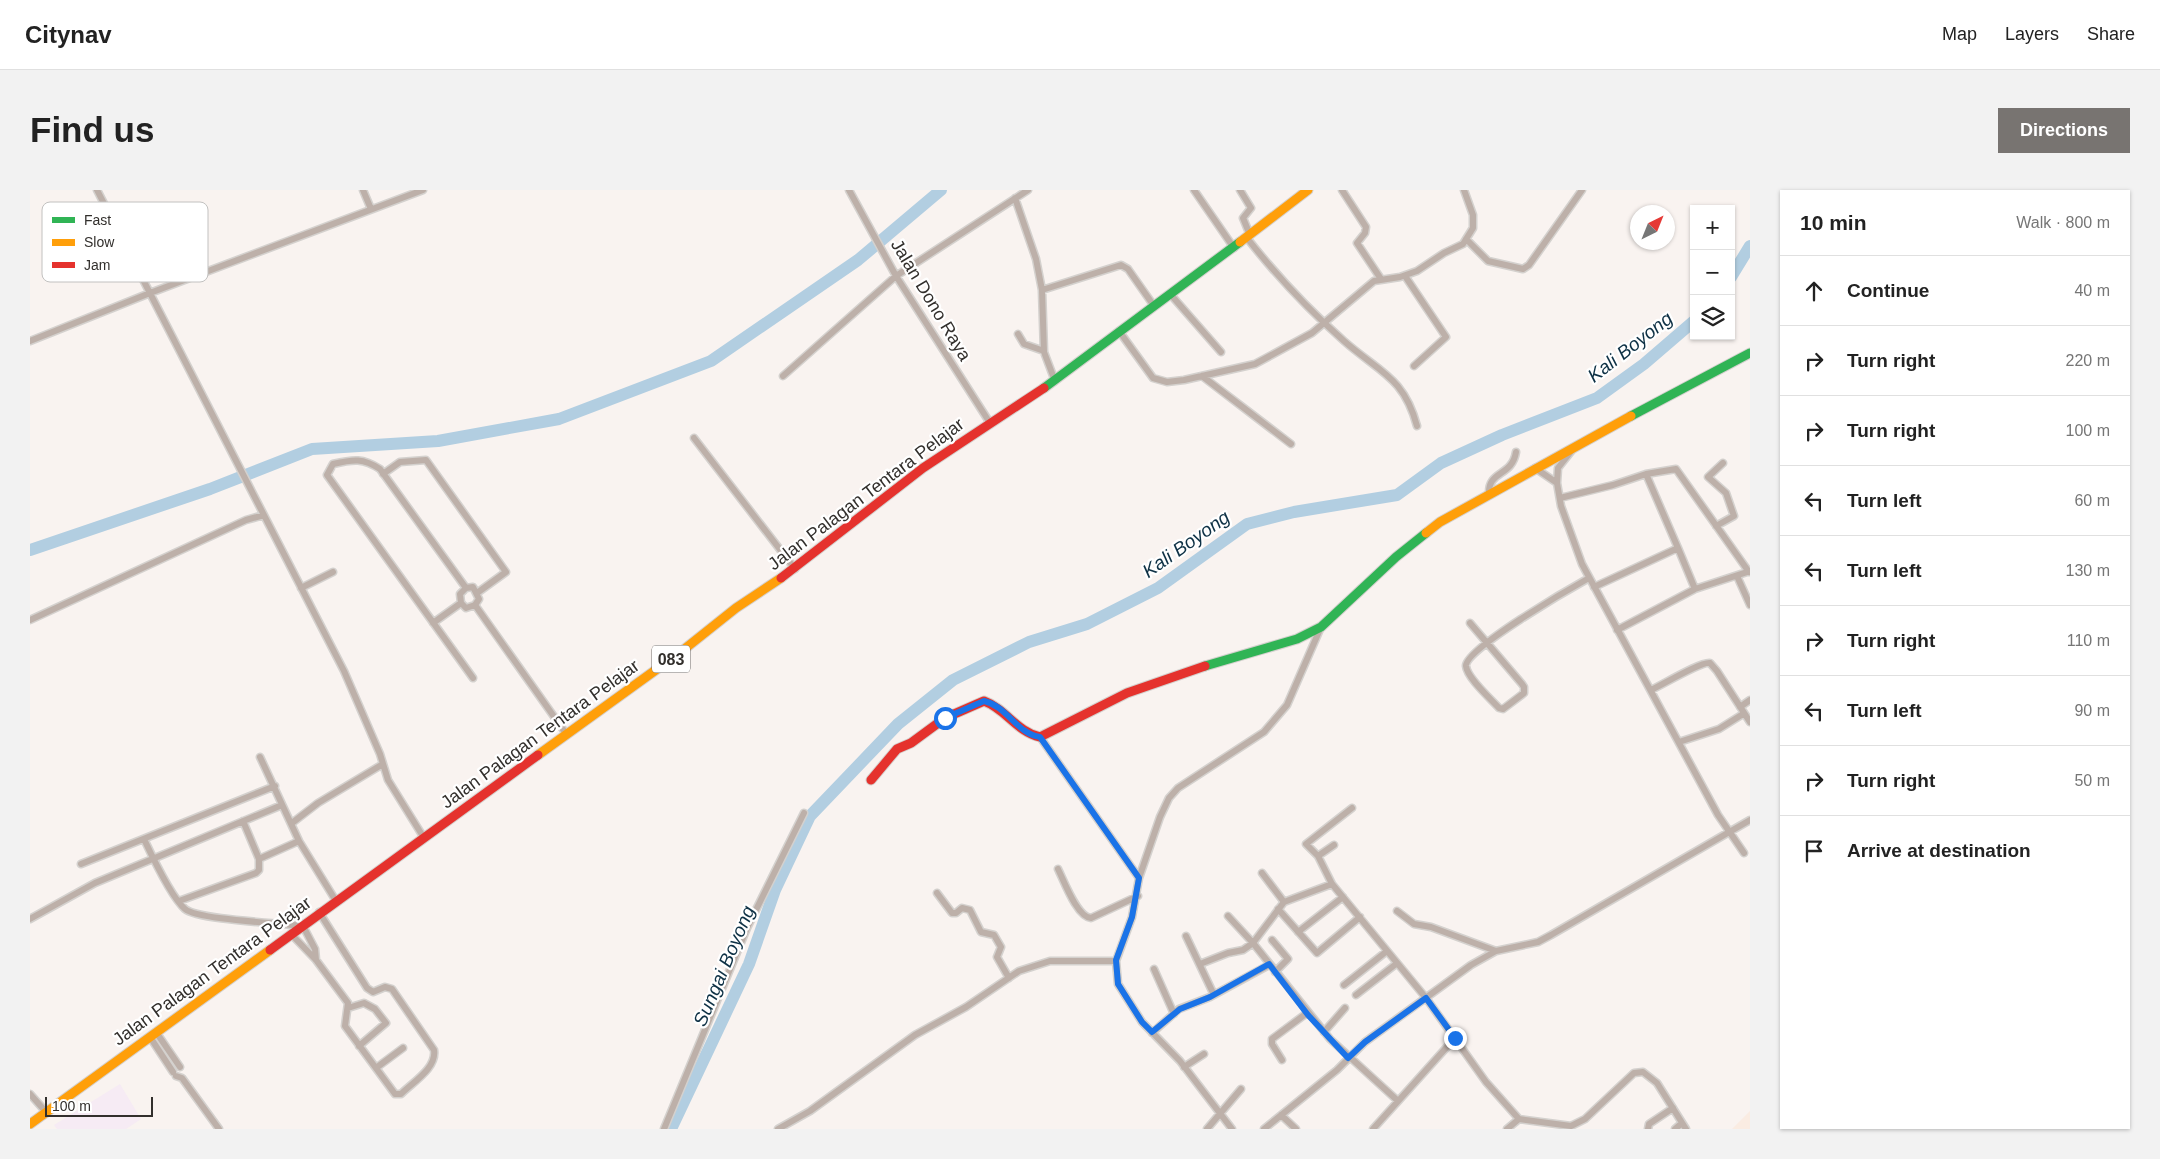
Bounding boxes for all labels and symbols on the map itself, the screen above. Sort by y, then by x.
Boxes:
legend [42,202,208,282]
north arrow [1630,205,1675,250]
text: Fast [84,212,111,228]
text: Slow [84,234,115,250]
street label: Jalan Dono Raya [887,236,976,365]
text: Jam [84,257,110,273]
water label: Kali Boyong [1584,307,1677,386]
street label: Jalan Palagan Tentara Pelajar [764,414,968,574]
water label: Kali Boyong [1138,506,1234,582]
road number: 083 [652,646,690,672]
street label: Jalan Palagan Tentara Pelajar [437,655,643,813]
route start [934,707,957,730]
street label: Jalan Palagan Tentara Pelajar [109,892,315,1050]
water label: Sungai Boyong [689,902,759,1029]
route end [1444,1027,1467,1050]
scale bar [45,1094,152,1117]

